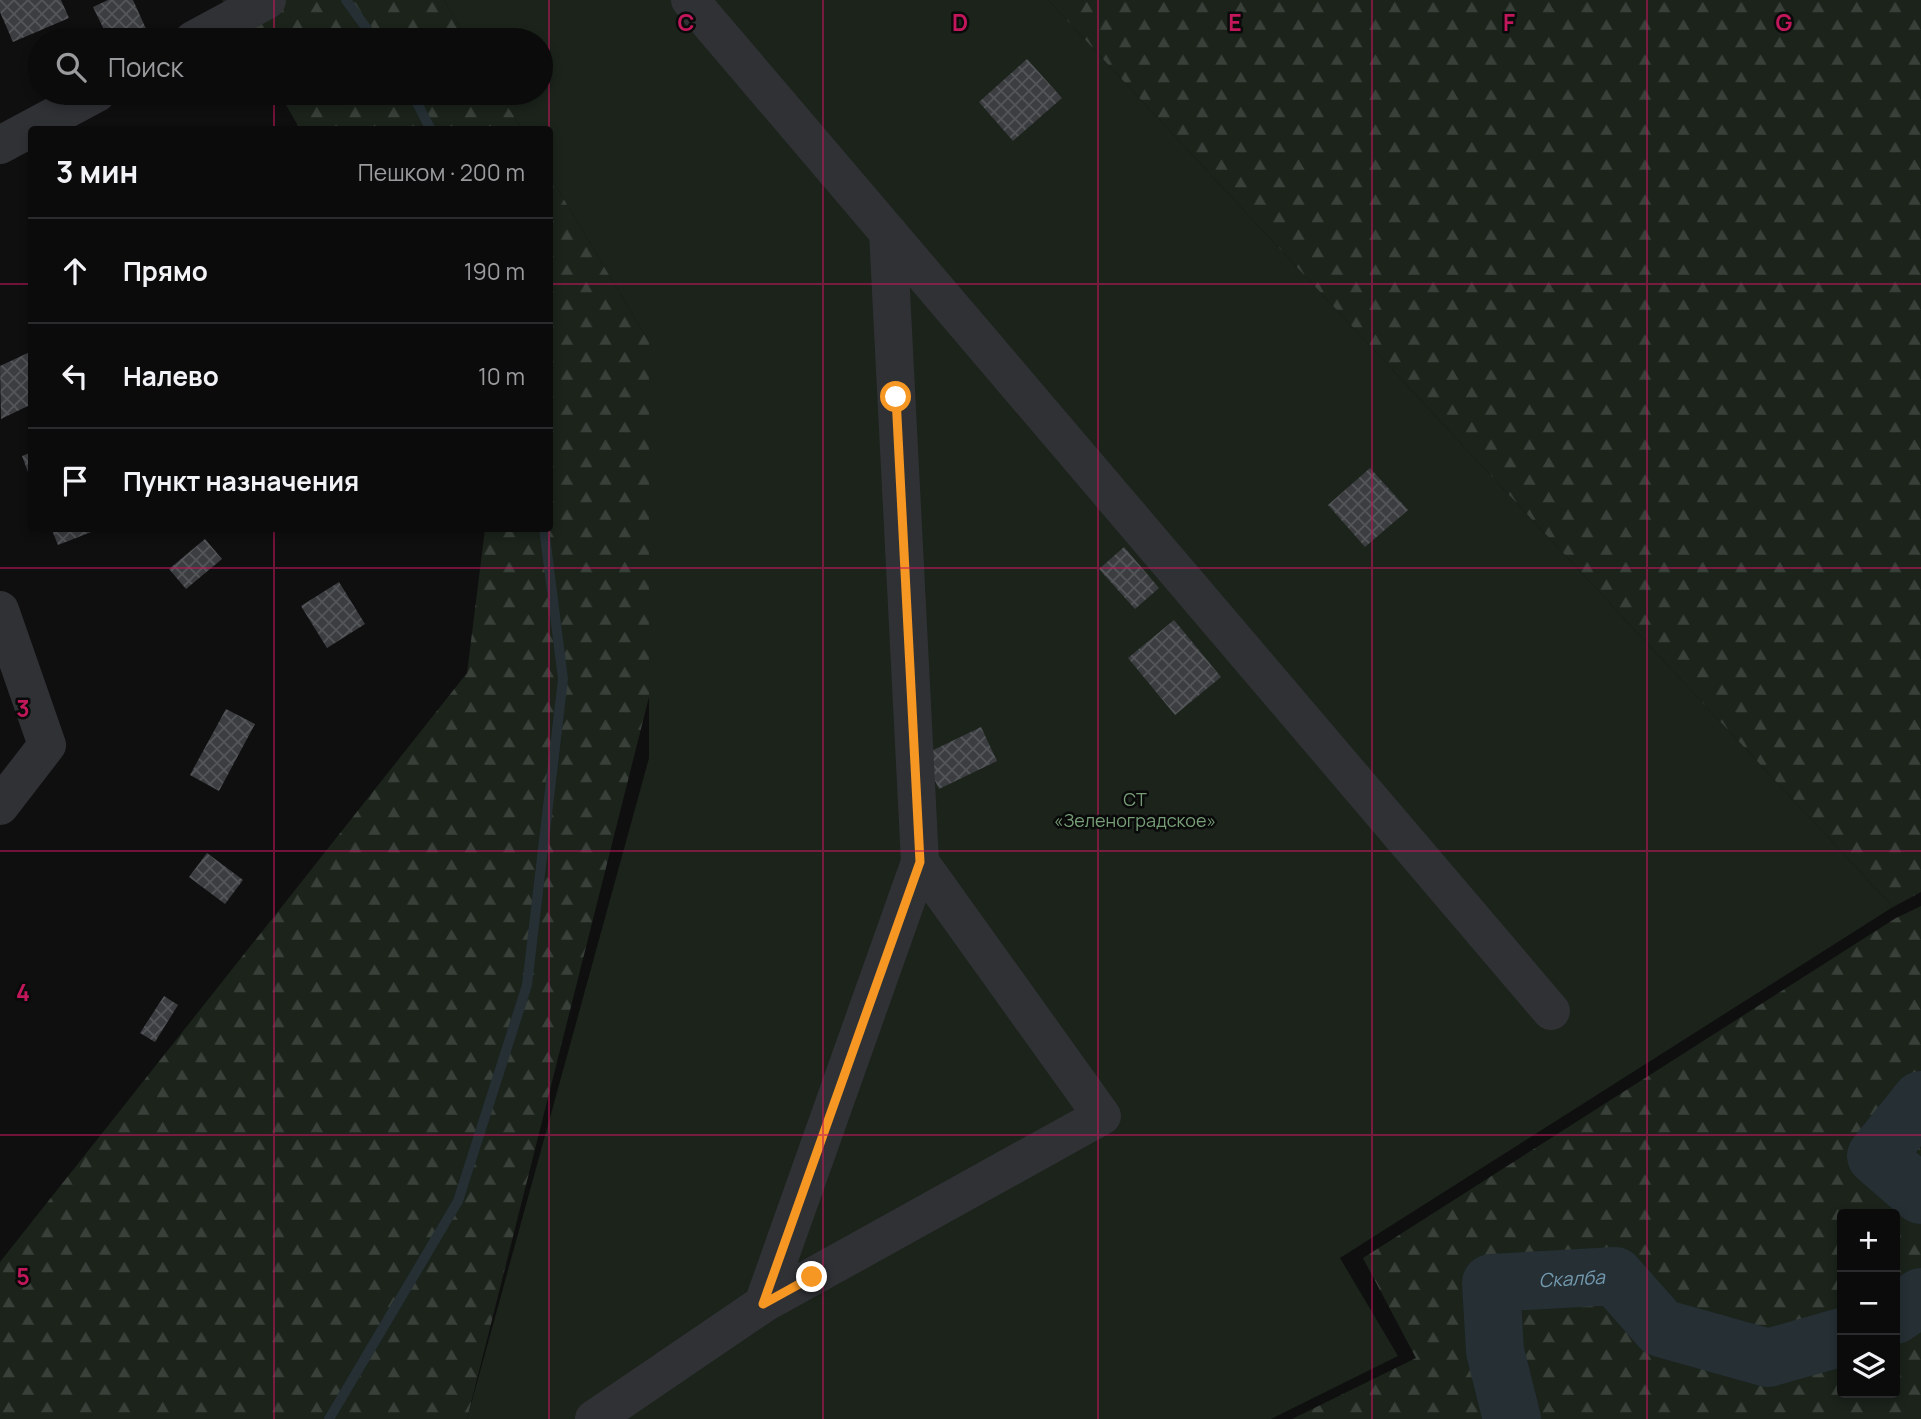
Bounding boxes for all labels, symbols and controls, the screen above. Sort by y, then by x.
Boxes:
text: C [678,6,695,38]
text: D [952,6,968,38]
text: E [1228,6,1242,38]
text: F [1503,6,1515,38]
text: G [1776,6,1793,38]
search box [28,28,553,105]
icon: search [52,48,90,86]
text: Поиск [108,49,183,85]
text: 3 мин [56,151,138,192]
text: Пешком · 200 m [358,156,525,188]
icon: ahead [56,252,94,290]
text: Прямо [123,253,208,289]
text: 190 m [464,255,525,287]
icon: left [56,357,94,395]
text: Налево [123,358,219,394]
text: 10 m [478,360,525,392]
route start [880,381,911,412]
icon: arrive [56,462,94,500]
text: Пункт назначения [123,463,359,499]
text: 3 [16,692,30,724]
park label: СТ «Зеленоградское» [1054,787,1216,832]
text: 4 [16,976,30,1008]
map controls [1837,1209,1900,1398]
button: + [1837,1209,1900,1272]
text: 5 [16,1260,30,1292]
route end [796,1261,827,1292]
water label: Скалба [1538,1264,1607,1293]
button: − [1837,1272,1900,1335]
button: layers [1837,1335,1900,1398]

